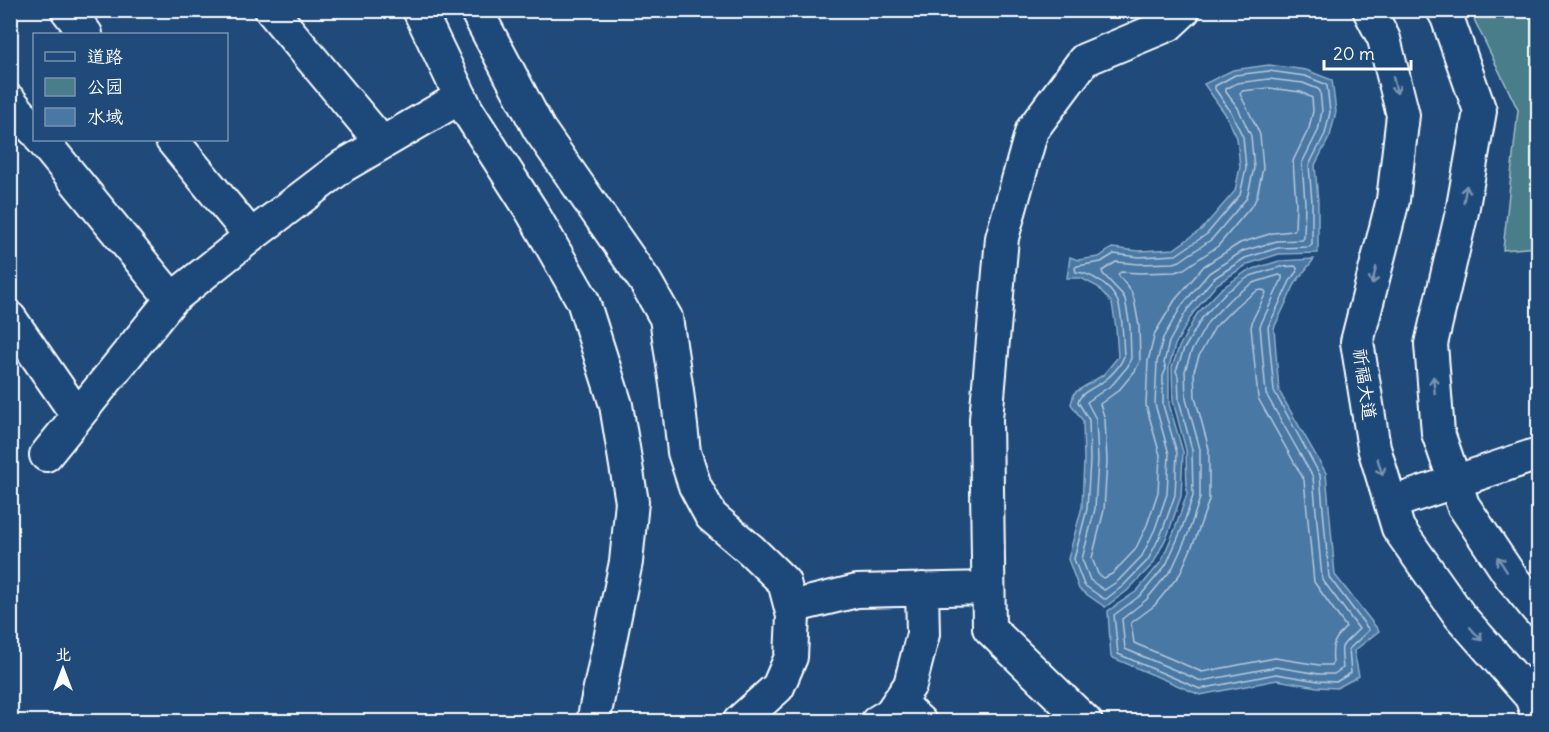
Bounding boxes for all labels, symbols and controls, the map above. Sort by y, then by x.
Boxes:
legend [33,33,228,141]
scale bar [1324,33,1411,71]
text: 20 m [1333,42,1375,65]
text: 道路 [87,45,123,68]
text: 公园 [87,75,123,98]
one-way arrow [1390,75,1402,94]
text: 水域 [87,105,123,128]
one-way arrow [1460,185,1471,204]
one-way arrow [1368,266,1379,285]
street label: 祈福大道 [1349,347,1381,421]
one-way arrow [1428,376,1439,395]
one-way arrow [1375,457,1386,476]
one-way arrow [1496,556,1508,573]
one-way arrow [1469,626,1482,642]
north arrow [33,639,93,699]
text: 北 [55,644,71,664]

